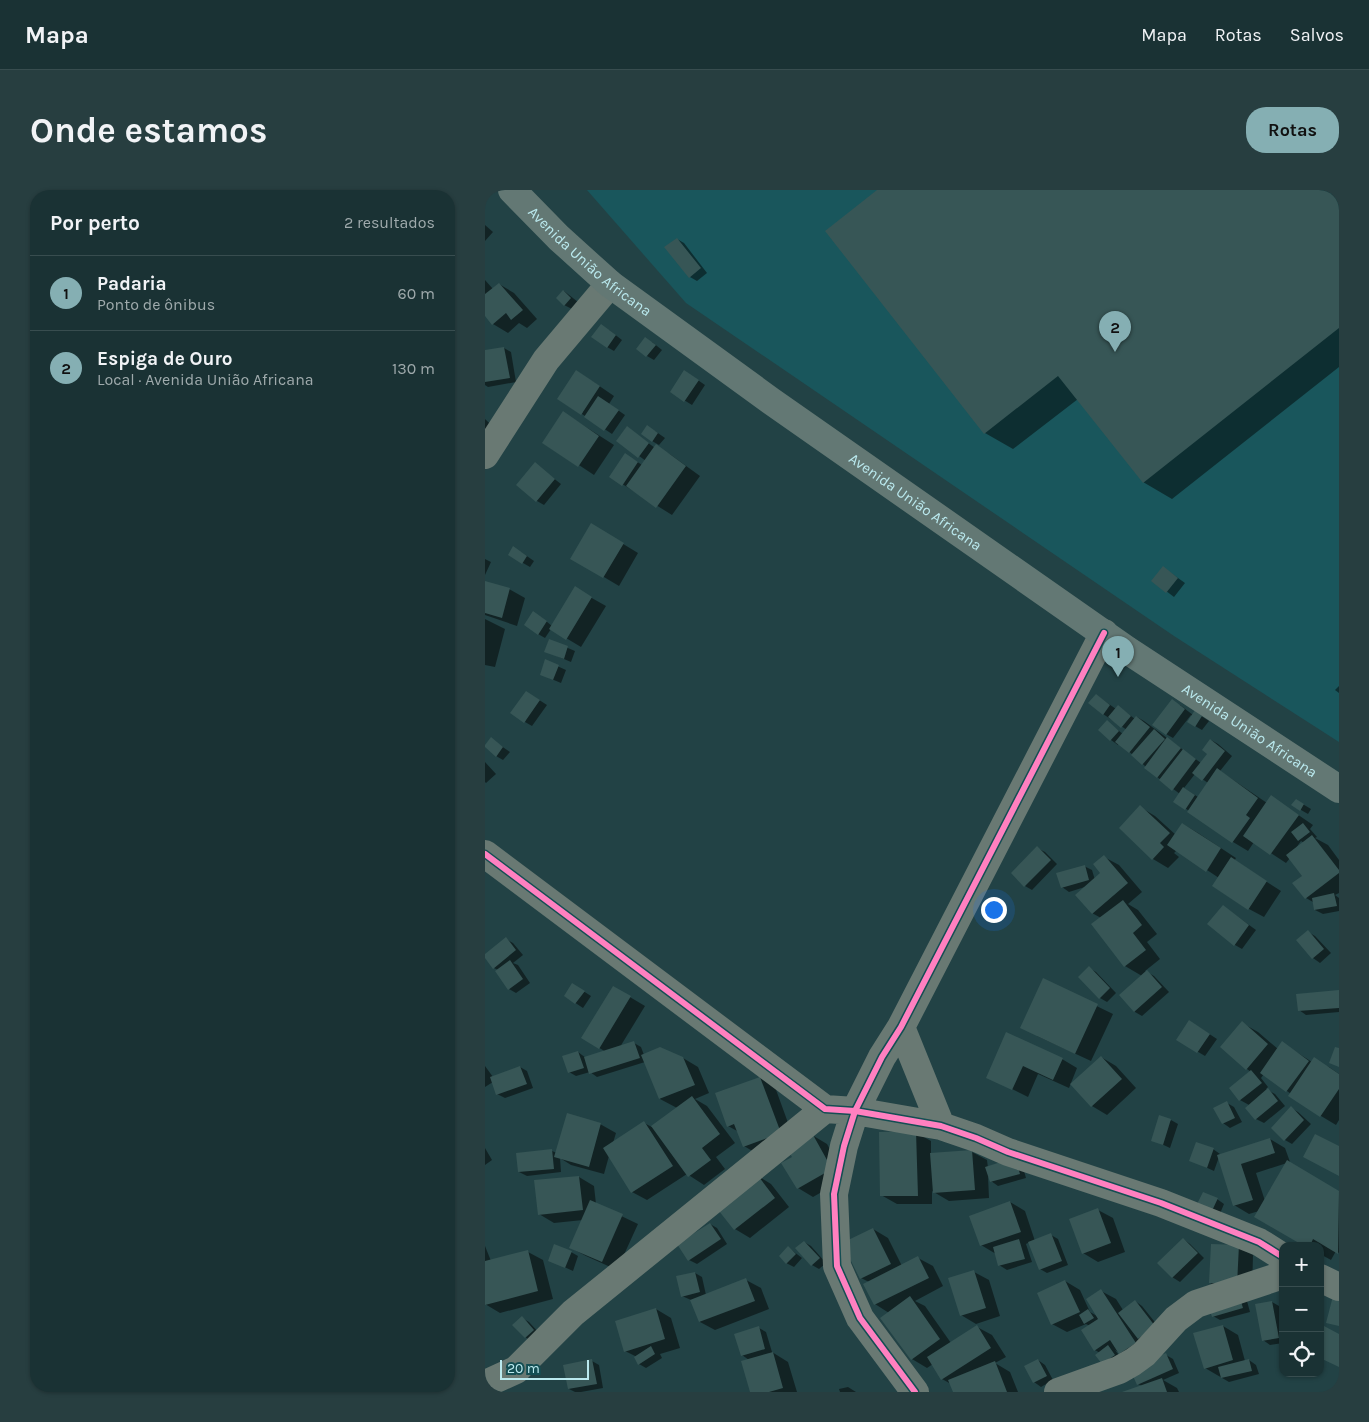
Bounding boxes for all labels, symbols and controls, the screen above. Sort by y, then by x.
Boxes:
text: Mapa [25,21,89,49]
text: Mapa [1141,24,1187,46]
text: Rotas [1215,24,1262,46]
text: Salvos [1290,24,1344,46]
button: Rotas [1246,107,1339,153]
text: Onde estamos [30,110,267,151]
street label: Avenida União Africana [524,203,655,320]
text: Por perto [50,211,140,235]
text: 2 resultados [344,213,435,232]
text: Padaria [97,273,167,295]
text: 1 [63,284,69,303]
text: 60 m [398,284,435,303]
text: Ponto de ônibus [97,295,215,314]
pin: 2 [1099,311,1131,352]
text: Espiga de Ouro [97,348,233,370]
text: 2 [61,359,71,378]
text: 130 m [392,359,435,378]
text: Local · Avenida União Africana [97,370,314,389]
street label: Avenida União Africana [845,449,985,555]
pin: 1 [1102,636,1134,677]
street label: Avenida União Africana [1179,680,1321,781]
your location [981,897,1007,923]
map controls [1279,1242,1324,1377]
button: + [1279,1242,1324,1287]
button: − [1279,1287,1324,1332]
button: locate [1279,1332,1324,1377]
scale bar [500,1357,589,1380]
text: 20 m [507,1360,540,1377]

